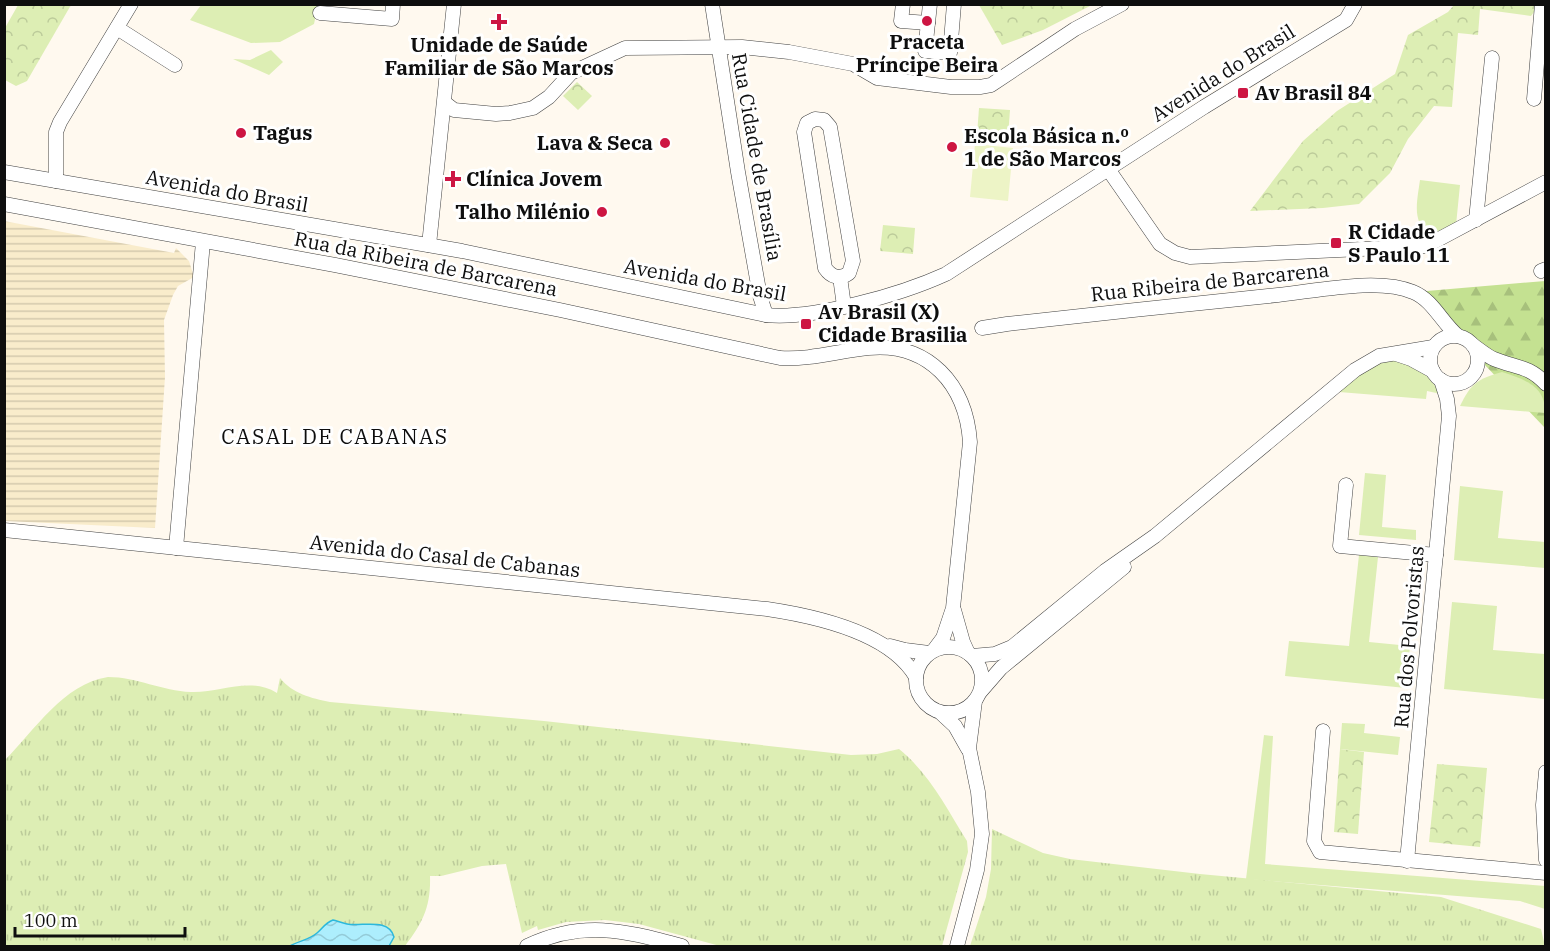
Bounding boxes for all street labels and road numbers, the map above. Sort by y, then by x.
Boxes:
street label: Avenida do Brasil [1146,18,1300,128]
street label: Rua Cidade de Brasília [726,51,789,263]
street label: Avenida do Brasil [144,163,310,218]
street label: Rua da Ribeira de Barcarena [292,225,560,302]
street label: Avenida do Brasil [622,252,788,307]
street label: Rua Ribeira de Barcarena [1089,256,1331,307]
street label: Avenida do Casal de Cabanas [308,528,582,583]
street label: Rua dos Polvoristas [1387,545,1430,729]

